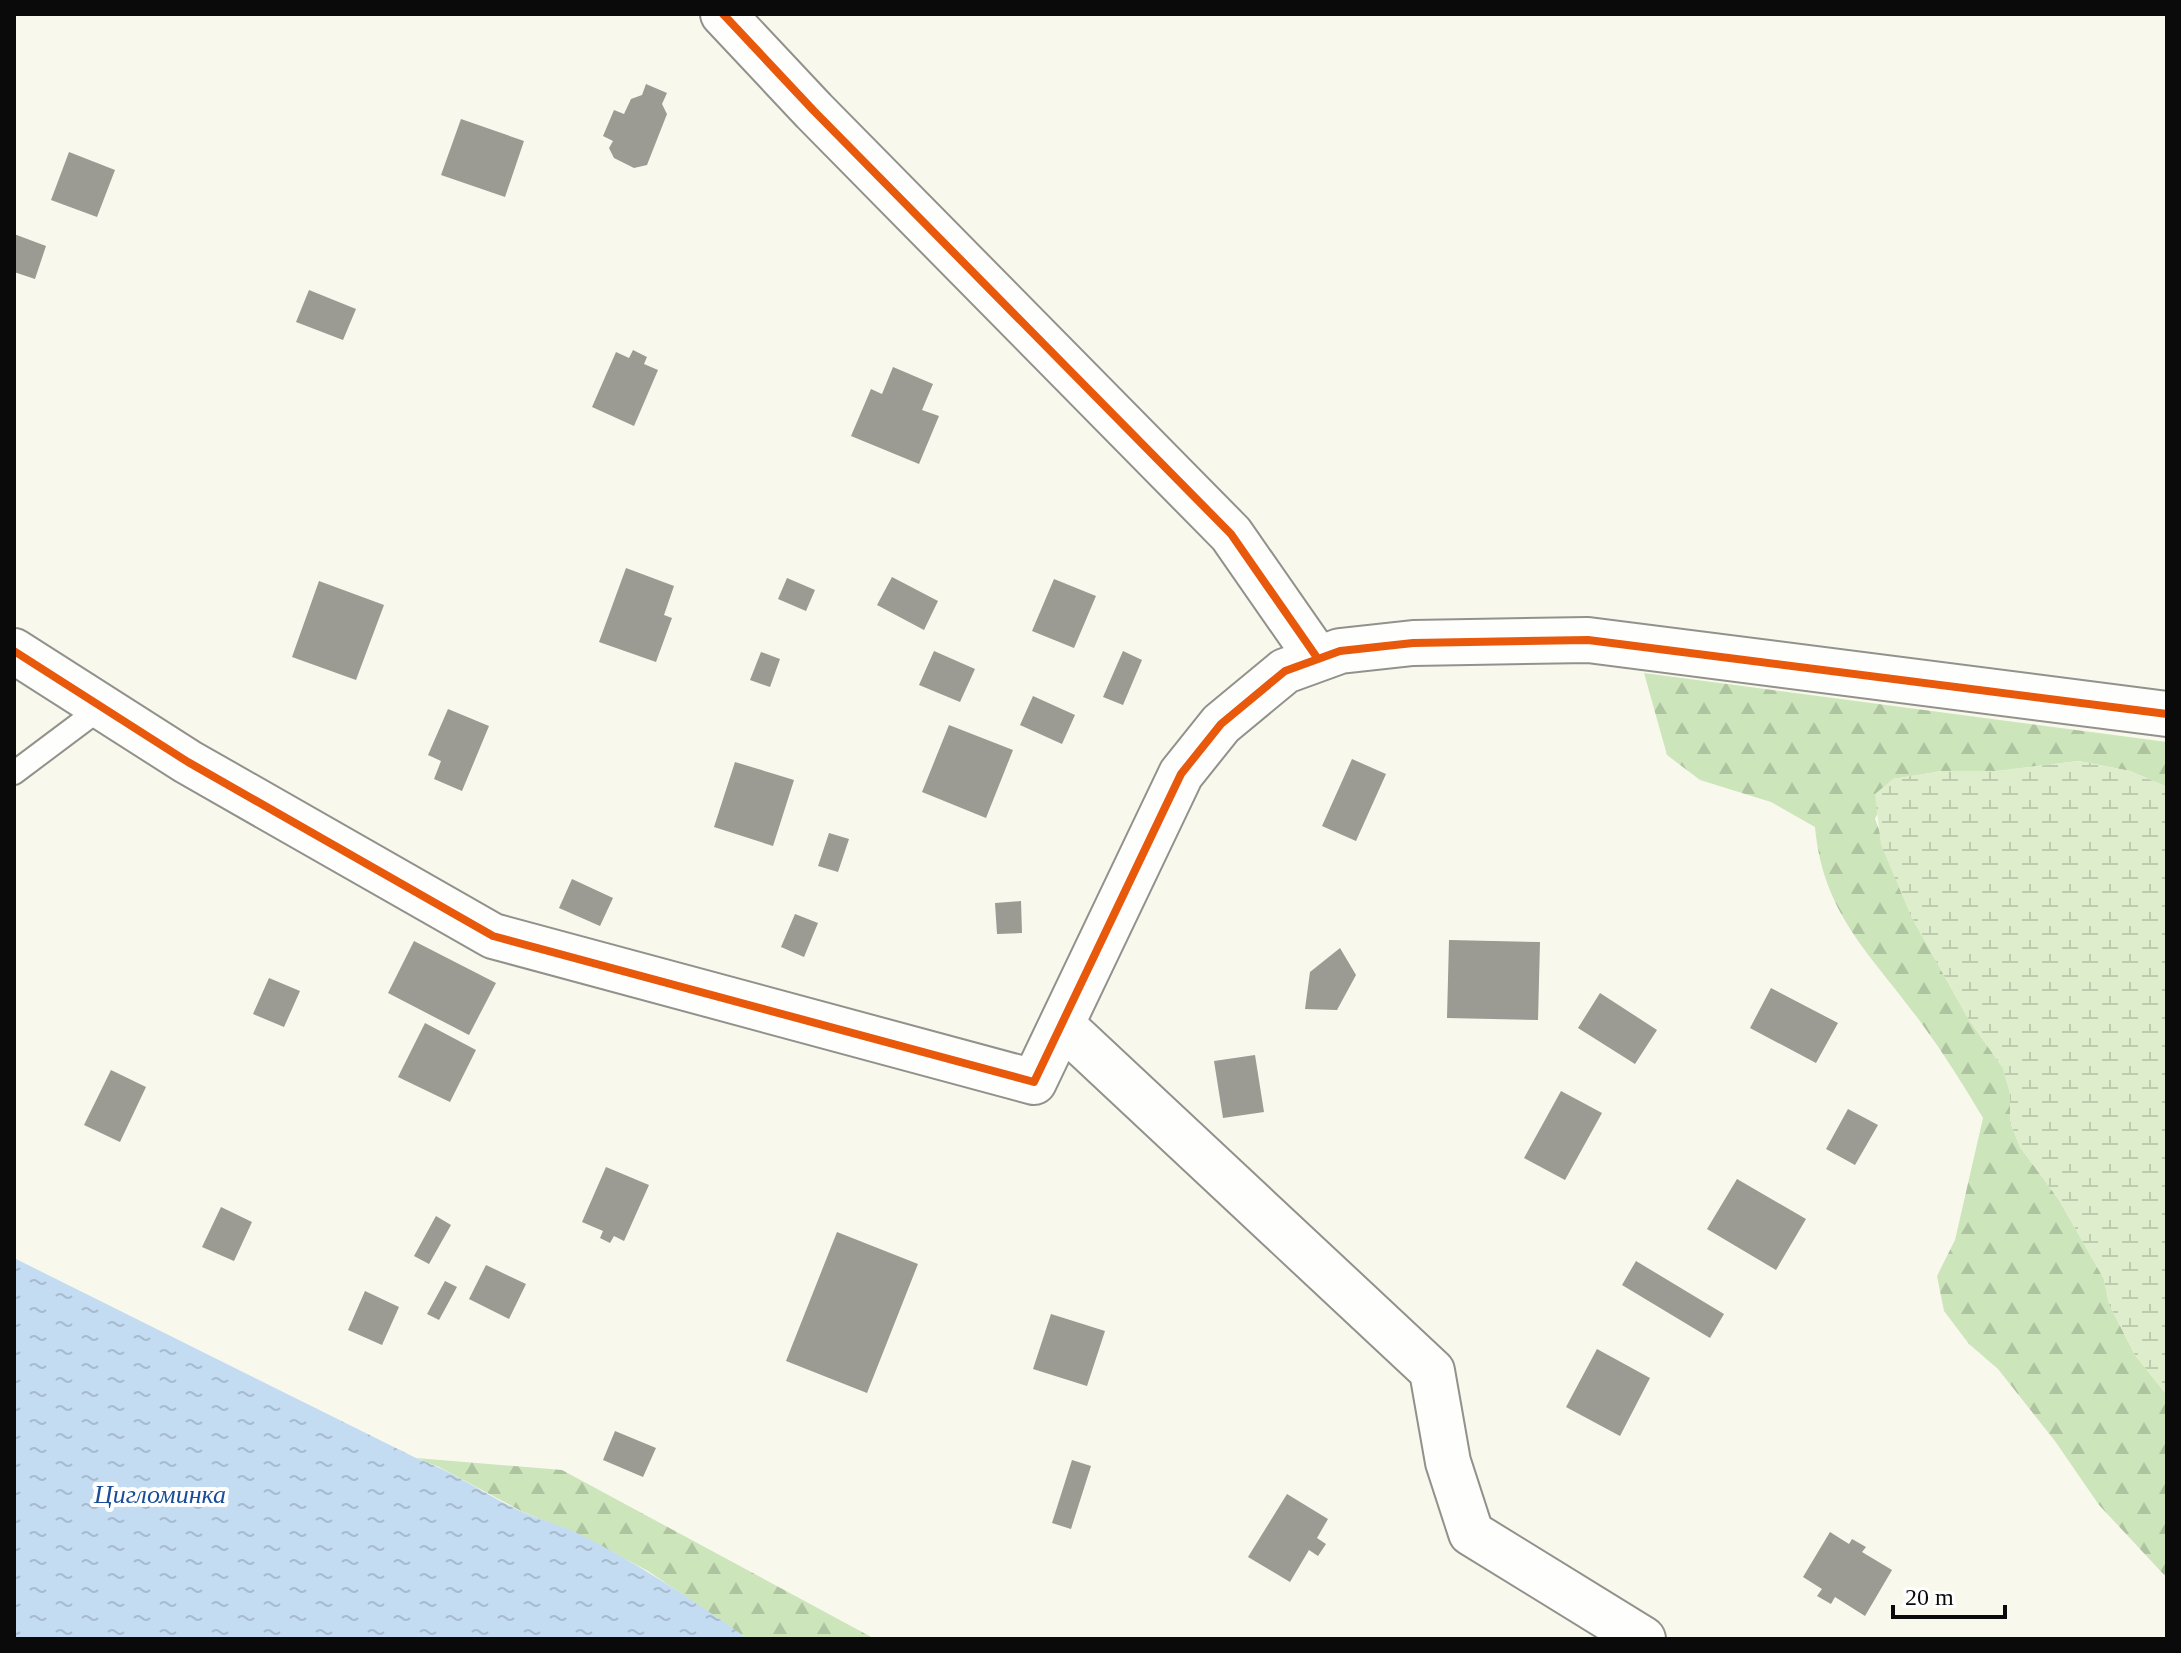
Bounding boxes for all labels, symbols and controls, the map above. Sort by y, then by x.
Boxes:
water label: Цигломинка [93,1480,226,1509]
scale bar [1893,1569,2005,1619]
text: 20 m [1905,1584,1954,1610]

